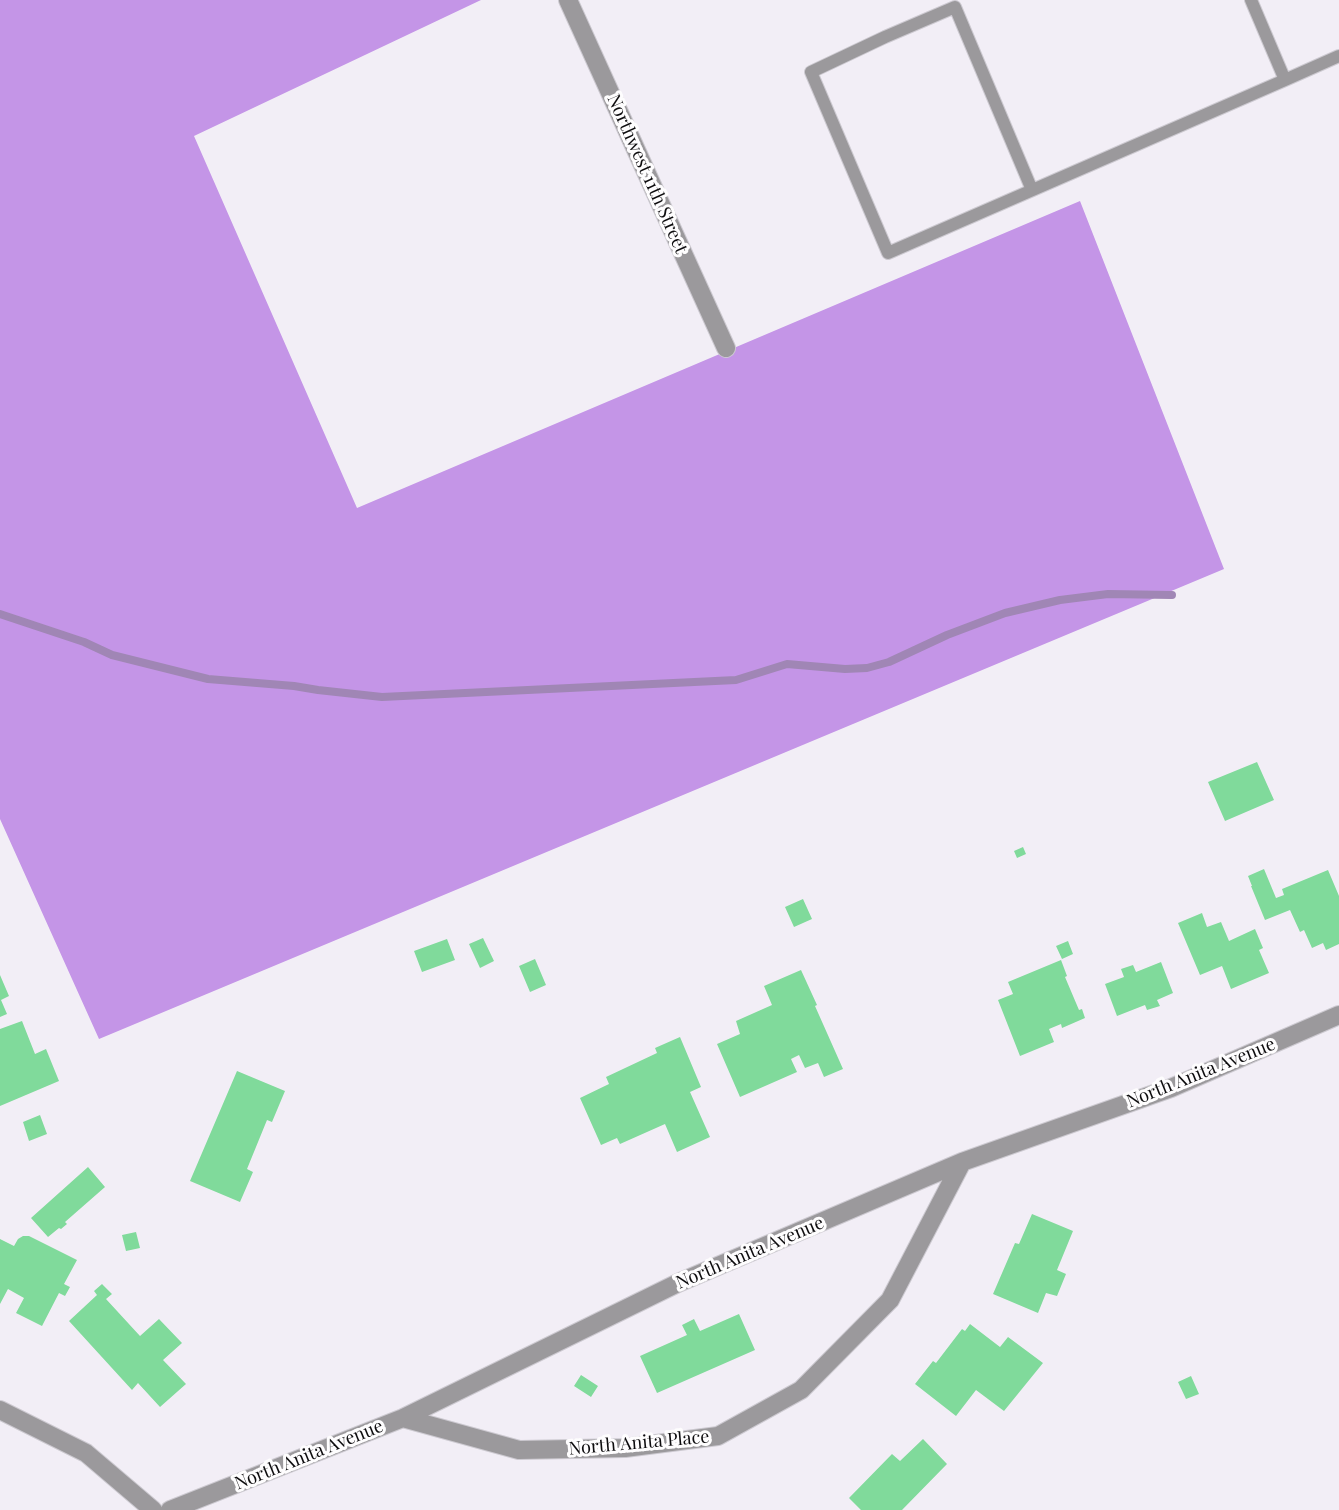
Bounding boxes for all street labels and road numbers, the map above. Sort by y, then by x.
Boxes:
street label: Northwest 11th Street [602,91,692,257]
street label: North Anita Avenue [1124,1033,1278,1113]
street label: North Anita Avenue [673,1212,827,1294]
street label: North Anita Avenue [232,1415,386,1495]
street label: North Anita Place [568,1426,710,1460]

